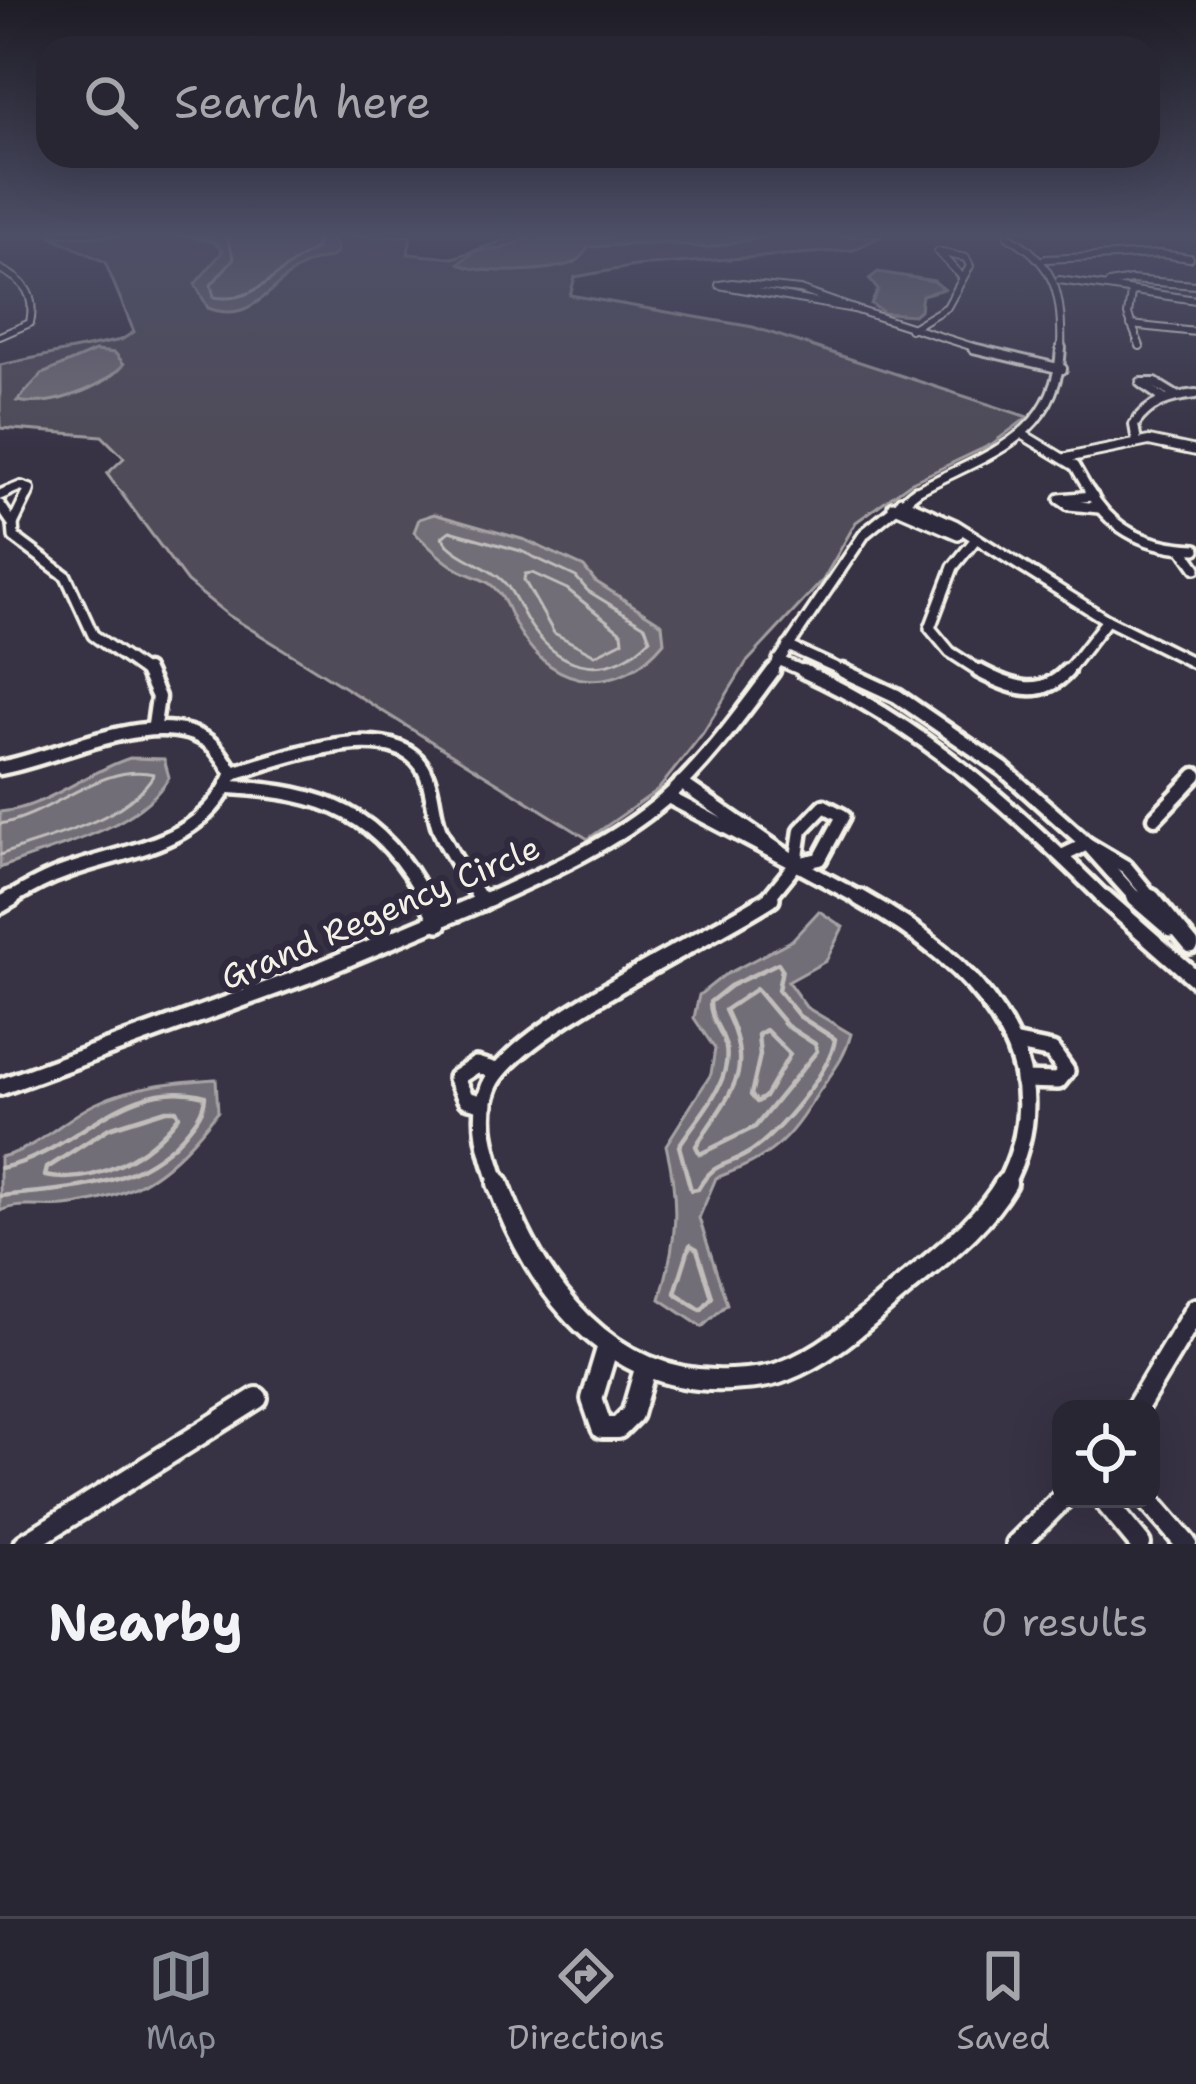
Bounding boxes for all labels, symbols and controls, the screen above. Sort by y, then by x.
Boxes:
search box [36,36,1160,168]
icon: search [78,69,144,135]
text: Search here [174,72,431,132]
street label: Grand Regency Circle [214,825,547,1000]
map controls [1052,1400,1160,1508]
button: locate [1052,1400,1160,1508]
text: Nearby [48,1588,243,1656]
text: 0 results [981,1596,1148,1648]
tab: Map [146,1943,216,2060]
tab: Directions [508,1943,665,2060]
tab: Saved [957,1943,1050,2060]

